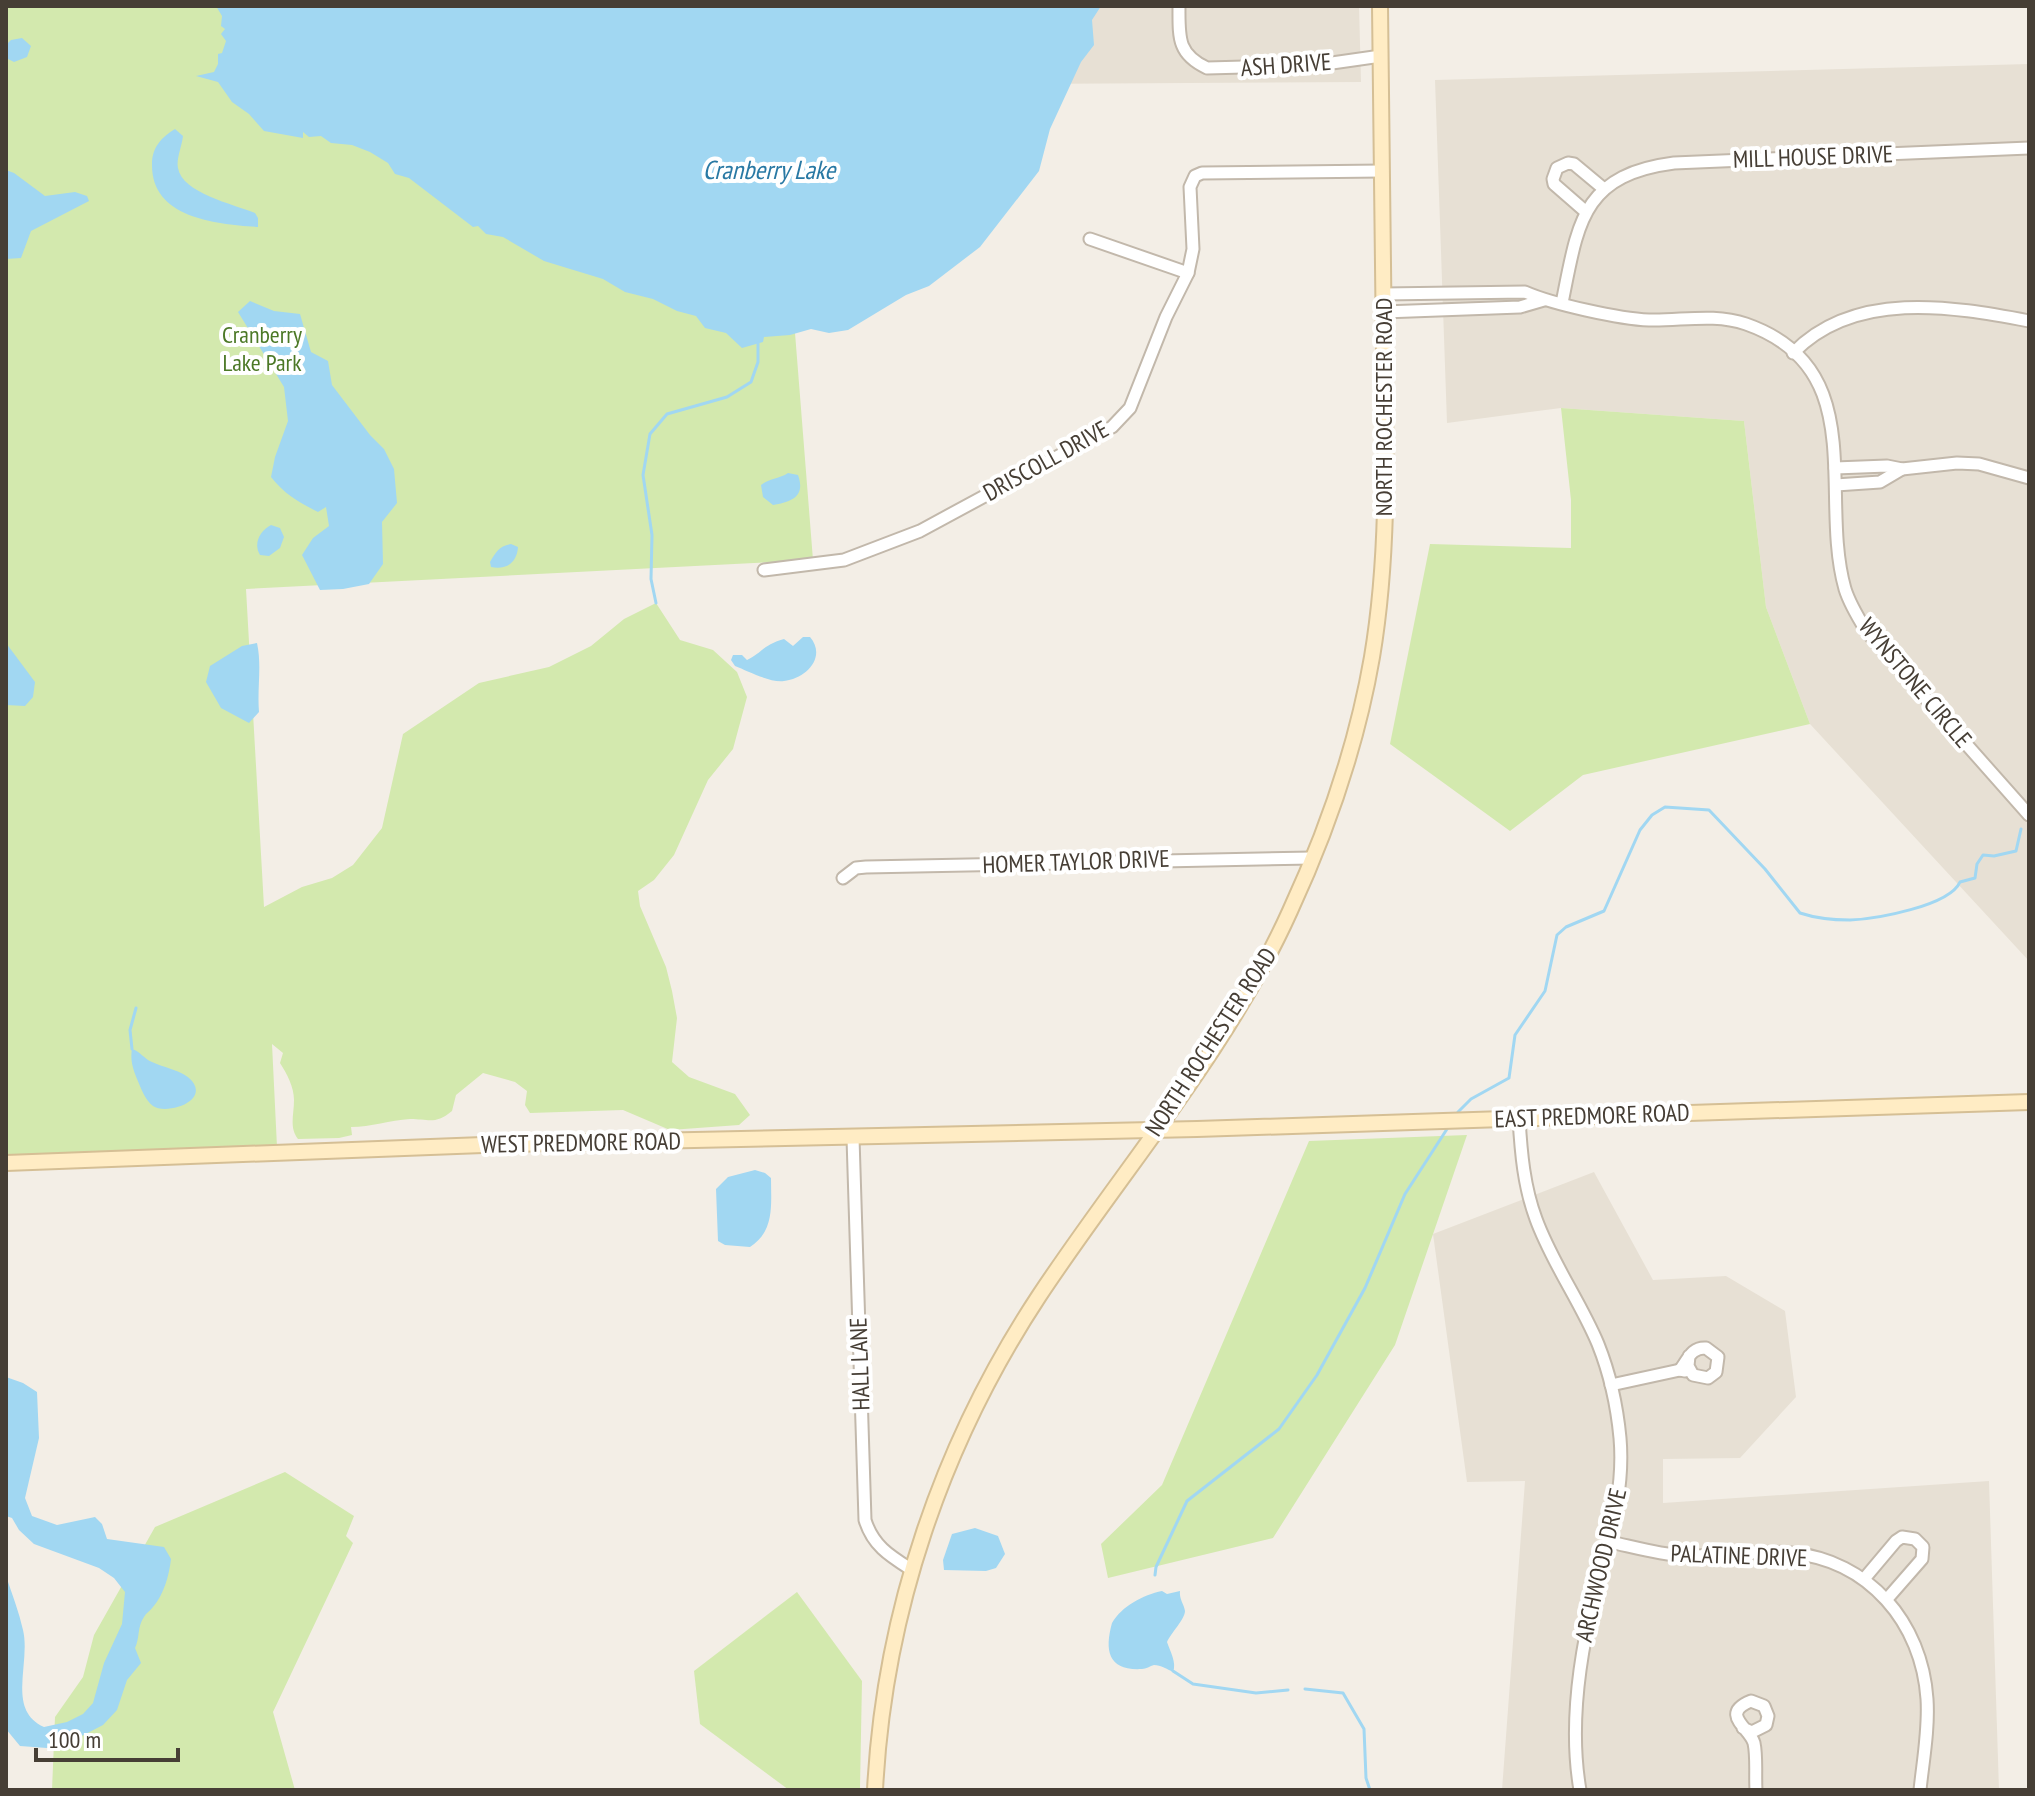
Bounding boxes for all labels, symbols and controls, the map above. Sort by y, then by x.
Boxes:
street label: ASH DRIVE [1240,46,1332,83]
street label: MILL HOUSE DRIVE [1732,138,1894,175]
water label: Cranberry Lake [703,153,838,186]
street label: NORTH ROCHESTER ROAD [1368,298,1399,516]
park label: Cranberry Lake Park [222,319,302,378]
street label: DRISCOLL DRIVE [977,413,1114,508]
street label: WYNSTONE CIRCLE [1852,611,1979,754]
street label: HOMER TAYLOR DRIVE [982,843,1170,880]
street label: NORTH ROCHESTER ROAD [1138,942,1283,1142]
street label: EAST PREDMORE ROAD [1494,1097,1690,1134]
street label: WEST PREDMORE ROAD [481,1125,681,1160]
street label: HALL LANE [842,1317,877,1411]
street label: ARCHWOOD DRIVE [1568,1485,1633,1645]
street label: PALATINE DRIVE [1670,1538,1808,1573]
scale bar [36,1712,178,1762]
text: 100 m [48,1724,101,1755]

